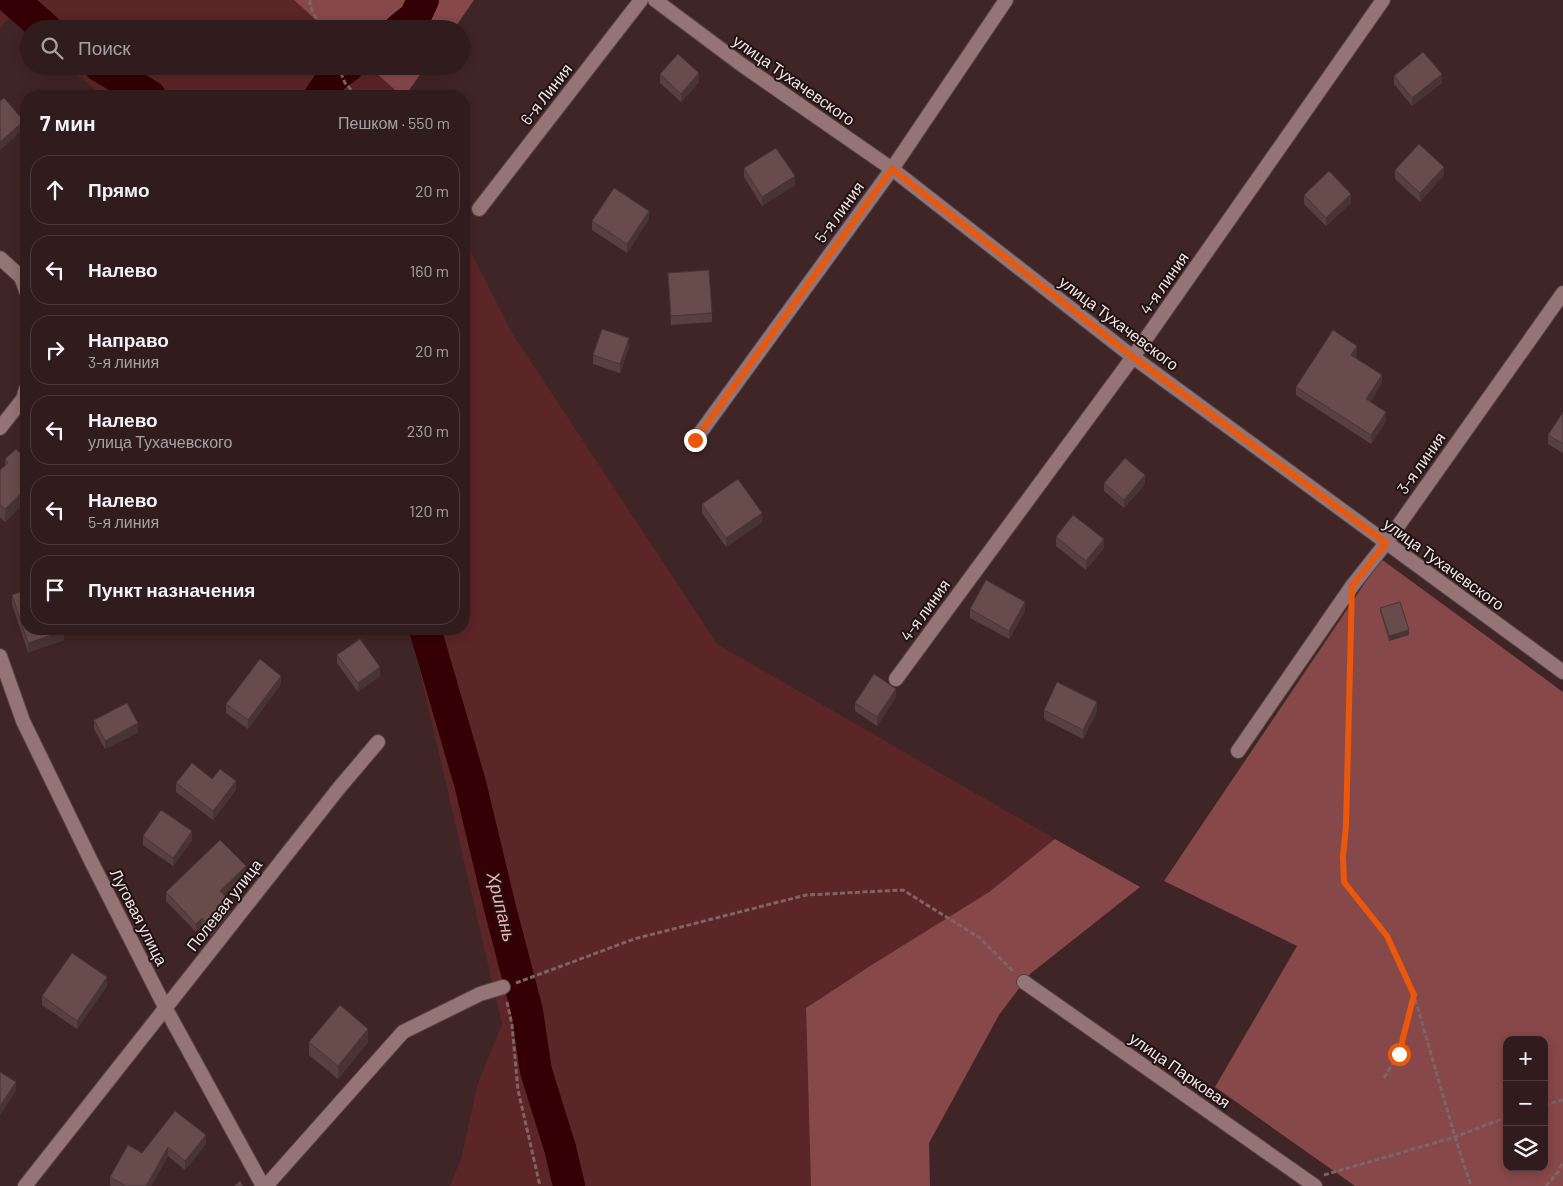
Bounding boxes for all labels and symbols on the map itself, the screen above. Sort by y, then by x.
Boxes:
street label: улица Тухачевского [730,30,859,129]
street label: 6-я Линия [516,59,575,128]
street label: 5-я линия [810,177,867,246]
street label: 4-я линия [1135,248,1192,318]
street label: улица Тухачевского [1056,272,1183,374]
street label: 3-я линия [1392,428,1449,497]
route end [684,429,707,452]
street label: улица Тухачевского [1380,513,1508,614]
street label: 4-я линия [896,575,953,644]
street label: Полевая улица [182,855,265,954]
street label: Луговая улица [107,865,172,968]
water label: Хрипань [482,869,521,944]
street label: улица Парковая [1126,1028,1234,1111]
route start [1388,1043,1411,1066]

